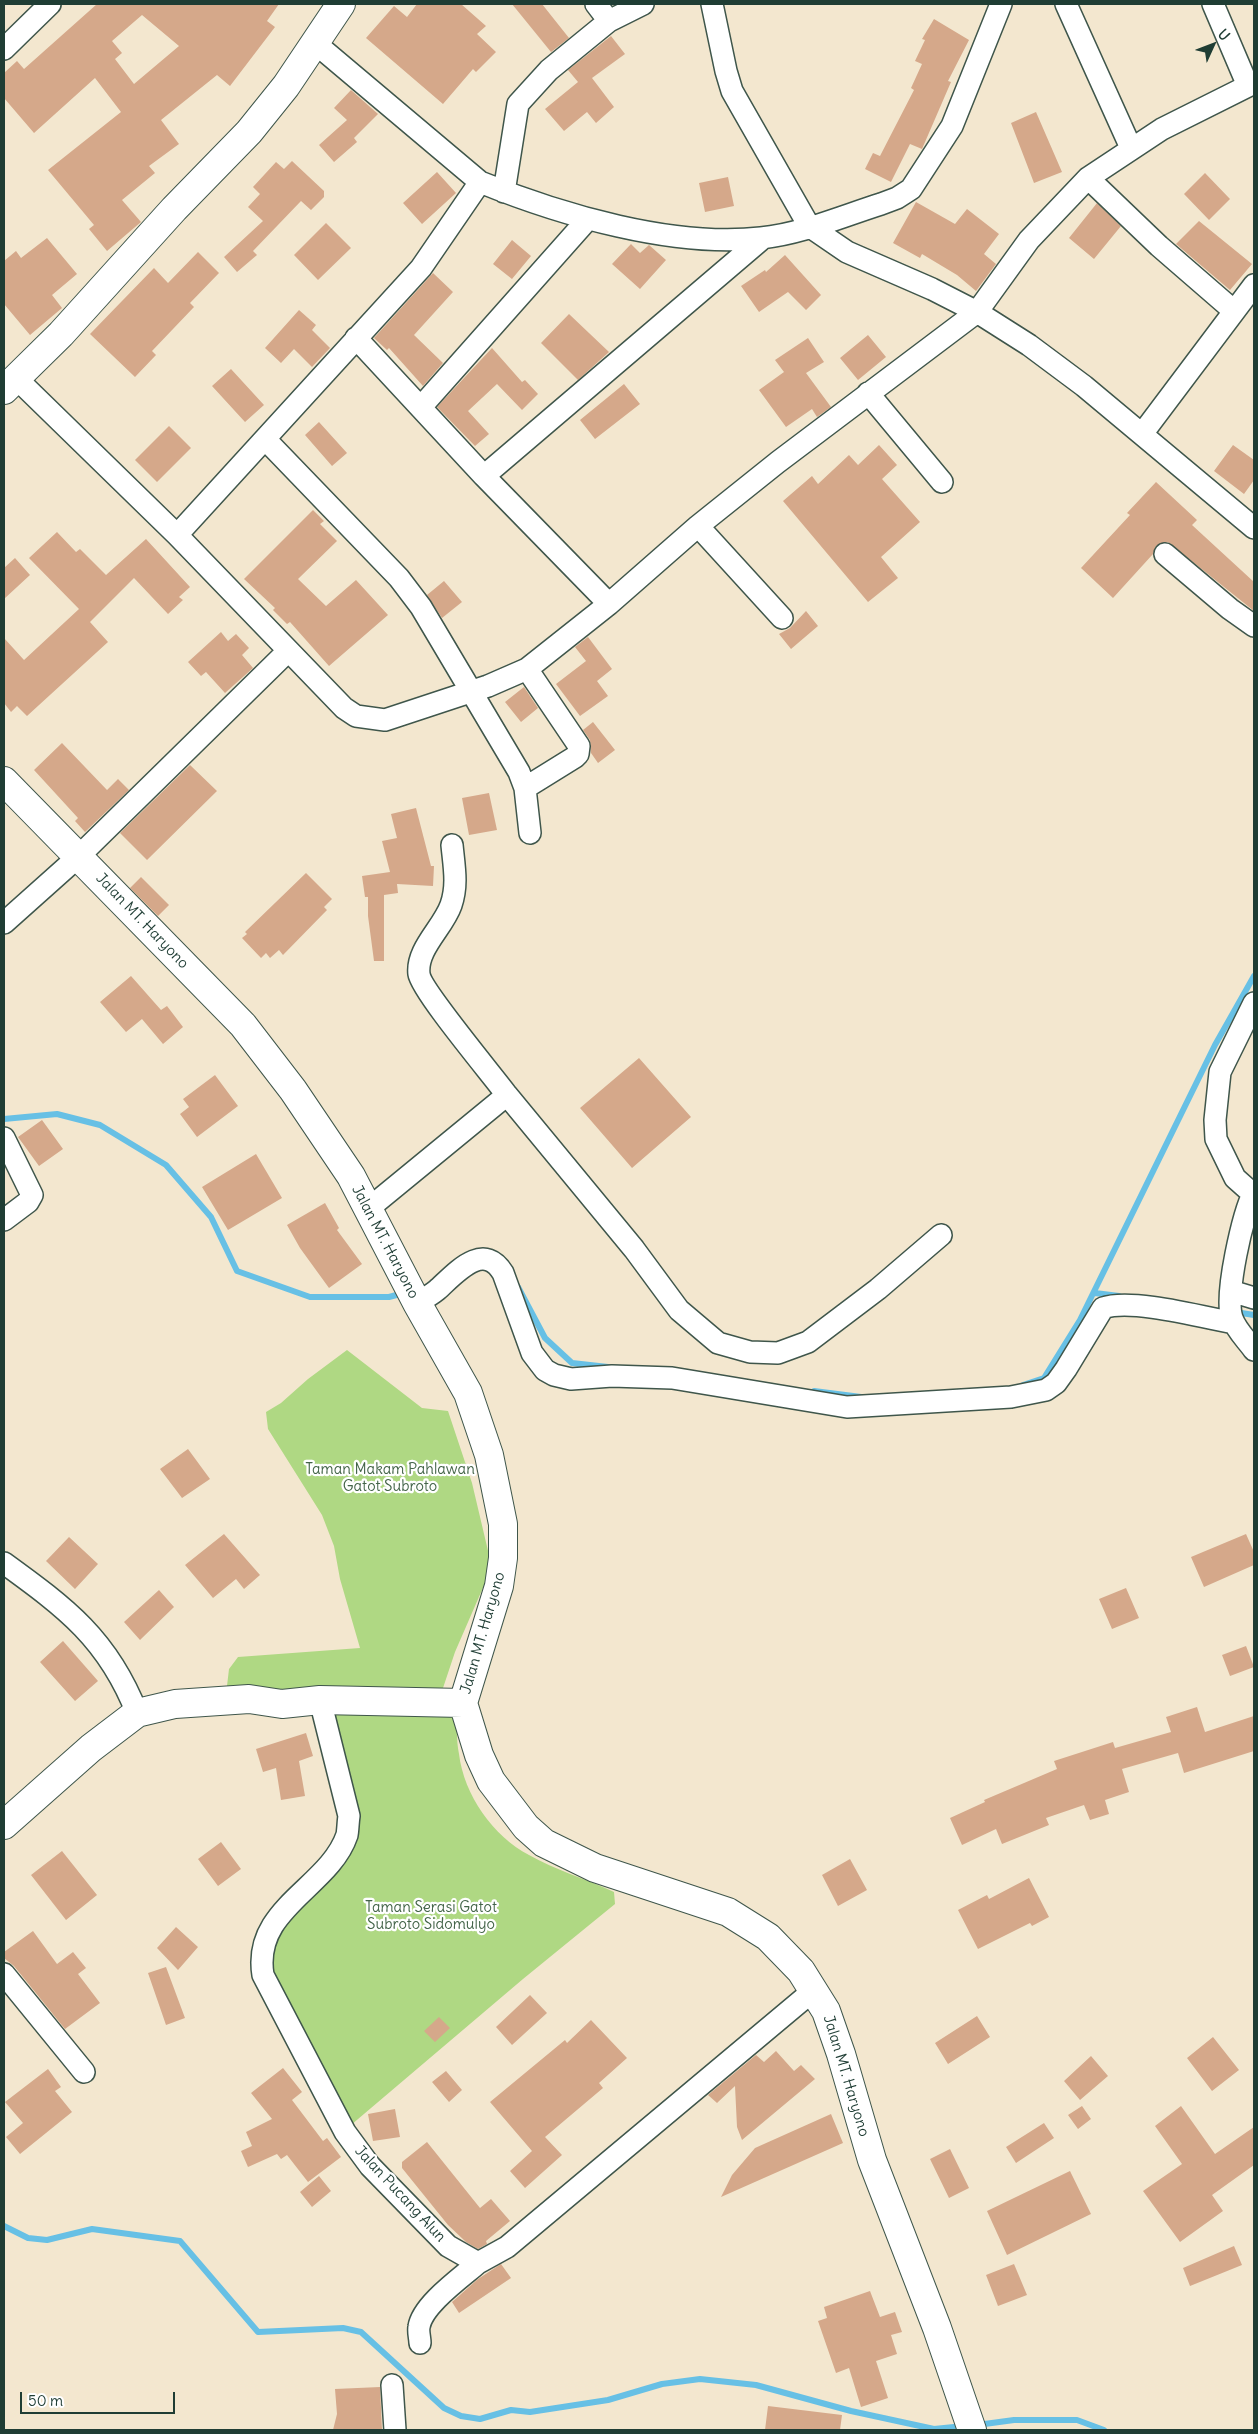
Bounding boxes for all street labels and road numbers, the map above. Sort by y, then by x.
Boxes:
street label: Jalan MT. Haryono [92,869,192,973]
street label: Jalan MT. Haryono [347,1182,423,1302]
street label: Jalan MT. Haryono [457,1570,509,1696]
street label: Jalan MT. Haryono [819,2013,873,2139]
street label: Jalan Pucang Alun [351,2142,449,2246]

